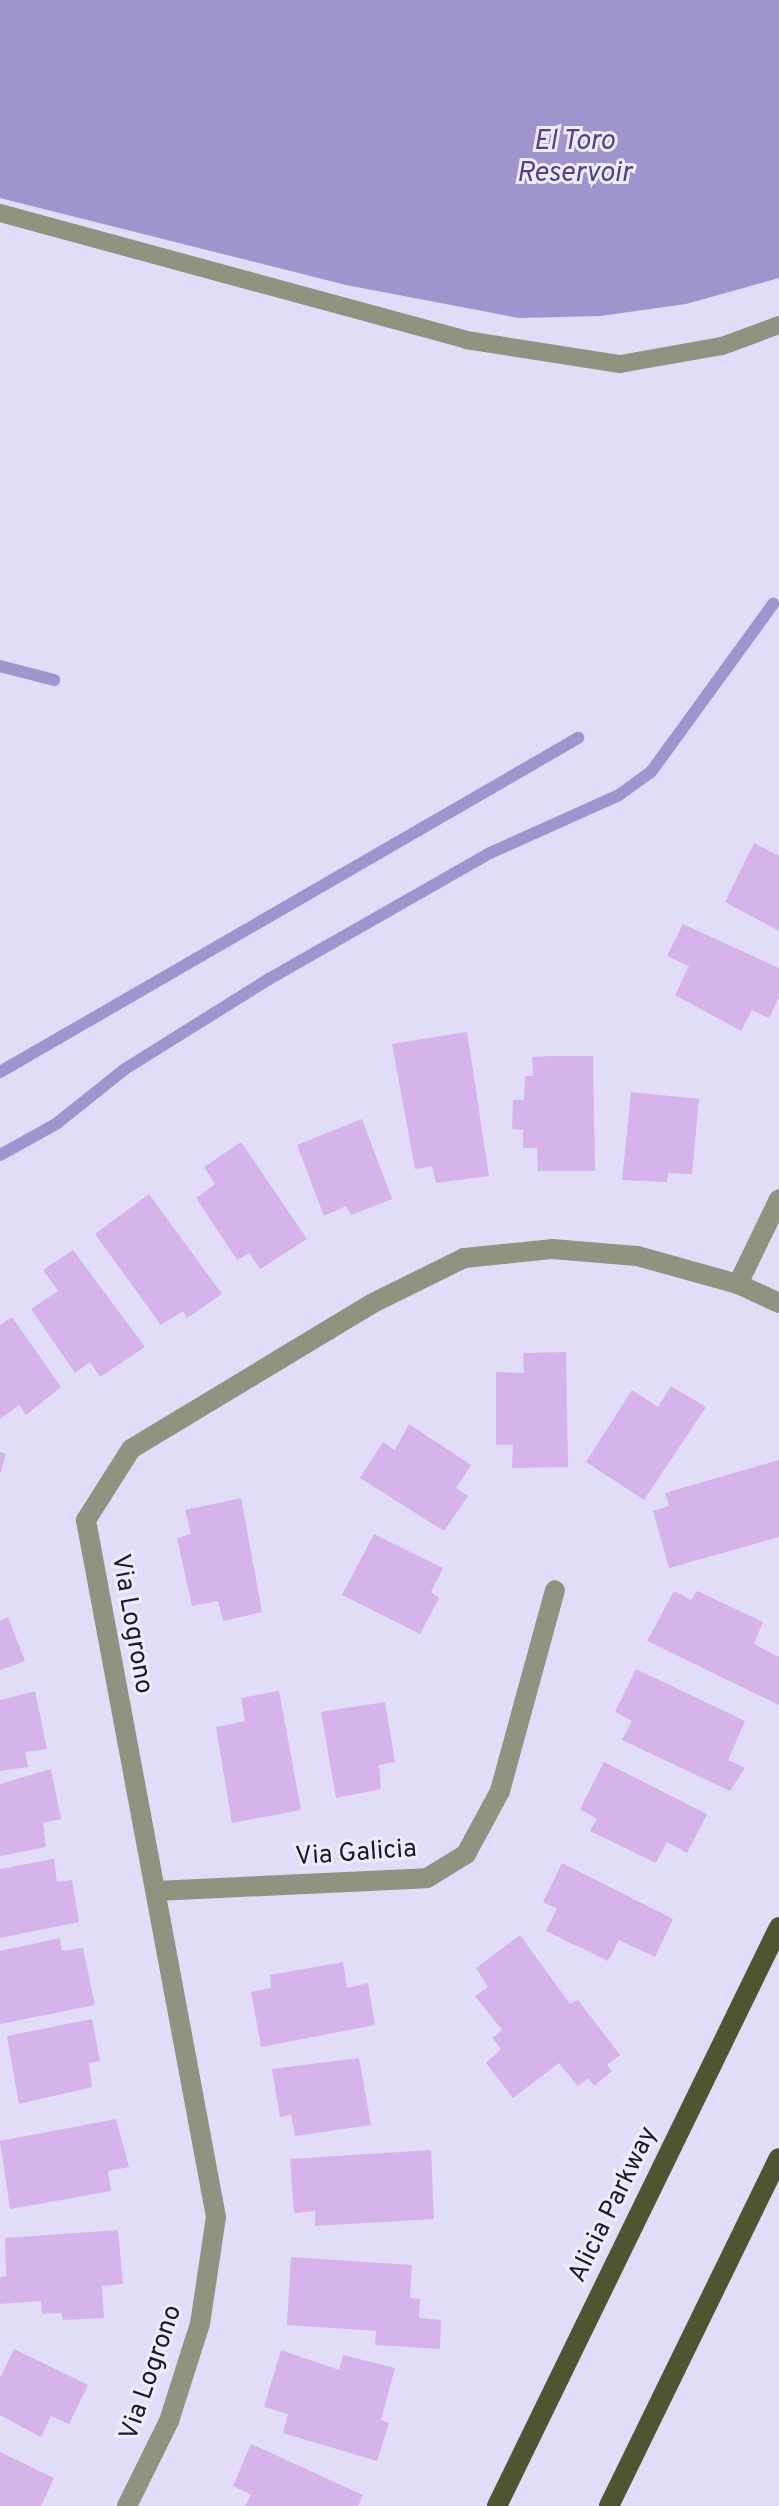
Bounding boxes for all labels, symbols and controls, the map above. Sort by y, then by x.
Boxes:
water label: El Toro Reservoir [516,125,632,191]
street label: Via Logrono [103,1552,159,1696]
street label: Via Galicia [294,1834,418,1874]
street label: Alicia Parkway [563,2122,665,2288]
street label: Via Logrono [114,2301,190,2445]

